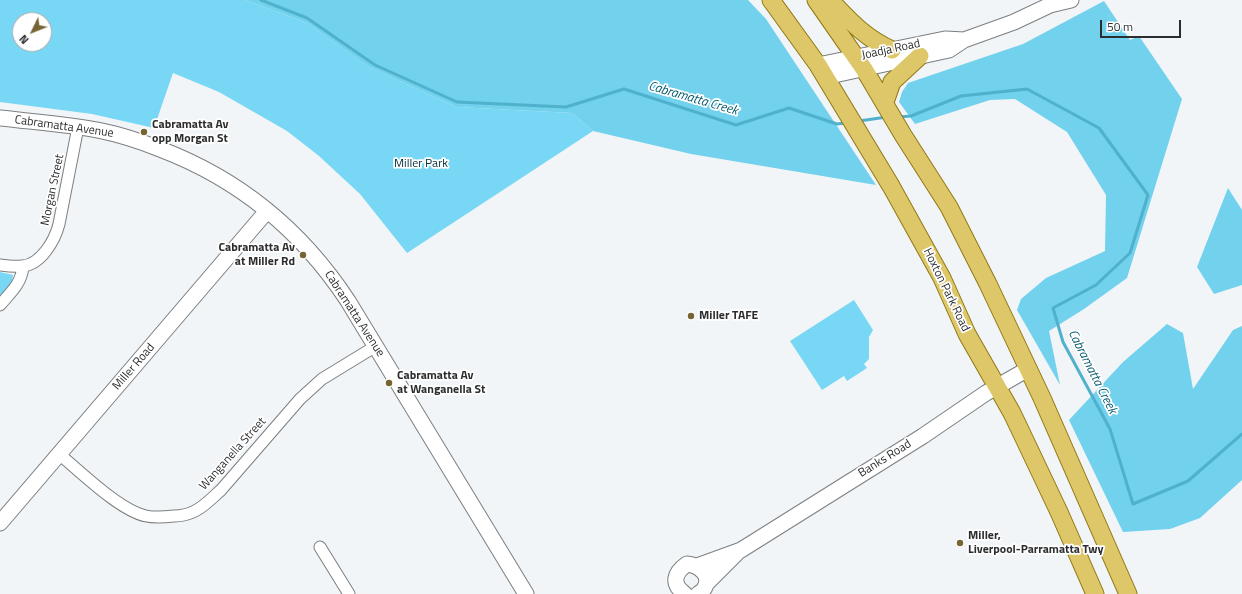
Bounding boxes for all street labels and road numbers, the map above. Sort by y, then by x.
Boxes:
street label: Joadja Road [860,37,922,63]
street label: Cabramatta Avenue [14,113,114,141]
street label: Morgan Street [38,153,68,227]
street label: Hoxton Park Road [920,246,972,334]
street label: Cabramatta Avenue [321,268,387,360]
street label: Miller Road [110,341,158,393]
street label: Wanganella Street [197,415,269,493]
street label: Banks Road [856,437,914,481]

